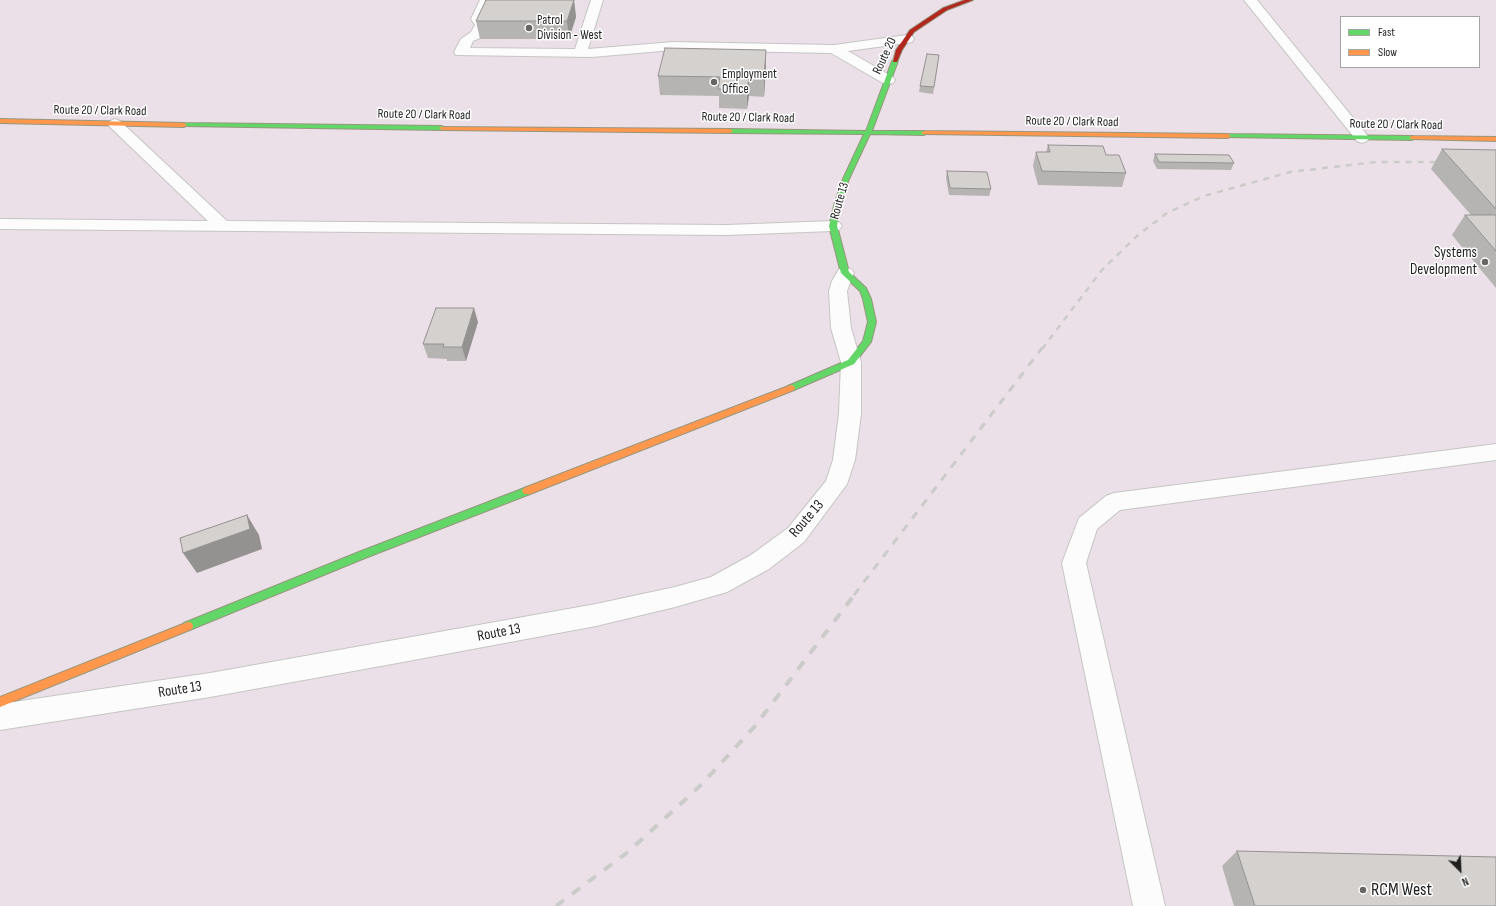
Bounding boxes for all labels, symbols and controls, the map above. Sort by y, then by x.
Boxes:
place label: Patrol Division - West [537,13,602,44]
legend [1340,16,1480,68]
marker: Patrol Division - West [524,23,534,33]
text: Fast [1378,25,1395,40]
street label: Route 20 [870,35,900,77]
text: Slow [1378,45,1397,60]
place label: Employment Office [722,67,777,98]
marker: Employment Office [709,77,719,87]
street label: Route 20 / Clark Road [53,102,147,120]
street label: Route 20 / Clark Road [377,106,471,124]
street label: Route 20 / Clark Road [701,109,795,127]
street label: Route 20 / Clark Road [1025,113,1119,131]
street label: Route 20 / Clark Road [1349,116,1443,134]
street label: Route 13 [827,181,853,221]
place label: Systems Development [1410,244,1477,279]
marker: Systems Development [1480,257,1490,267]
street label: Route 13 [786,497,828,541]
street label: Route 13 [476,620,522,646]
street label: Route 13 [157,678,203,702]
north arrow [1440,850,1480,890]
text: N [1460,874,1470,889]
place label: RCM West [1371,879,1432,901]
marker: RCM West [1358,885,1368,895]

